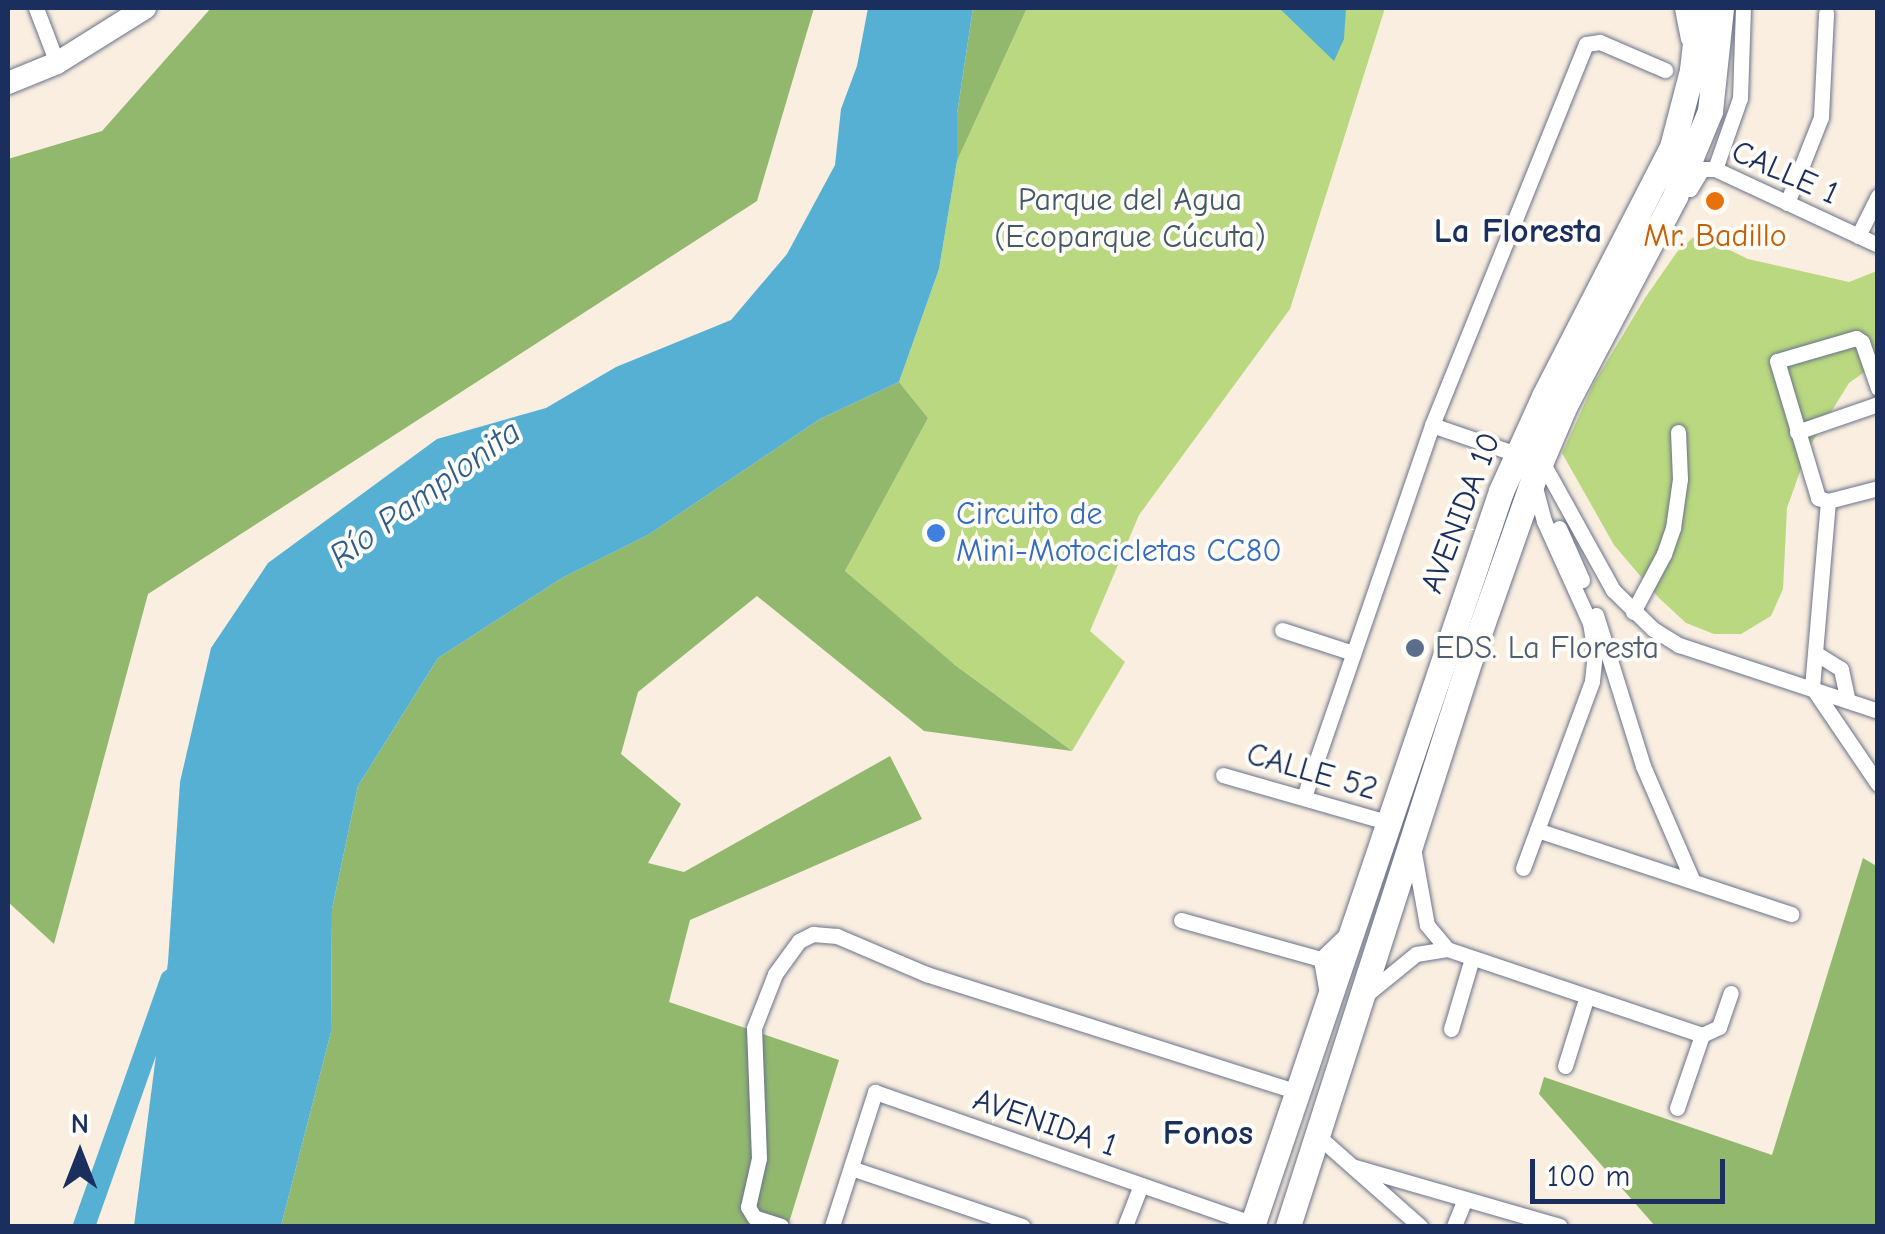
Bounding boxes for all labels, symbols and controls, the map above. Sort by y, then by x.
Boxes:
street label: CALLE 1 [1726,133,1844,213]
park label: Parque del Agua (Ecoparque Cúcuta) [994,182,1266,257]
marker: Mr. Badillo [1704,190,1726,212]
district label: La Floresta [1434,210,1602,252]
place label: Mr. Badillo [1643,217,1787,255]
water label: Río Pamplonita [321,411,529,577]
street label: AVENIDA 10 [1413,427,1509,599]
place label: Circuito de Mini-Motocicletas CC80 [956,496,1282,571]
marker: Circuito de Mini-Motocicletas CC80 [925,522,947,544]
place label: EDS. La Floresta [1435,629,1659,667]
marker: EDS. La Floresta [1404,637,1426,659]
street label: CALLE 52 [1242,735,1382,809]
street label: AVENIDA 1 [968,1081,1122,1165]
north arrow [30,1104,130,1204]
text: N [71,1108,89,1140]
district label: Fonos [1163,1112,1253,1154]
scale bar [1535,1139,1730,1201]
text: 100 m [1547,1159,1630,1194]

